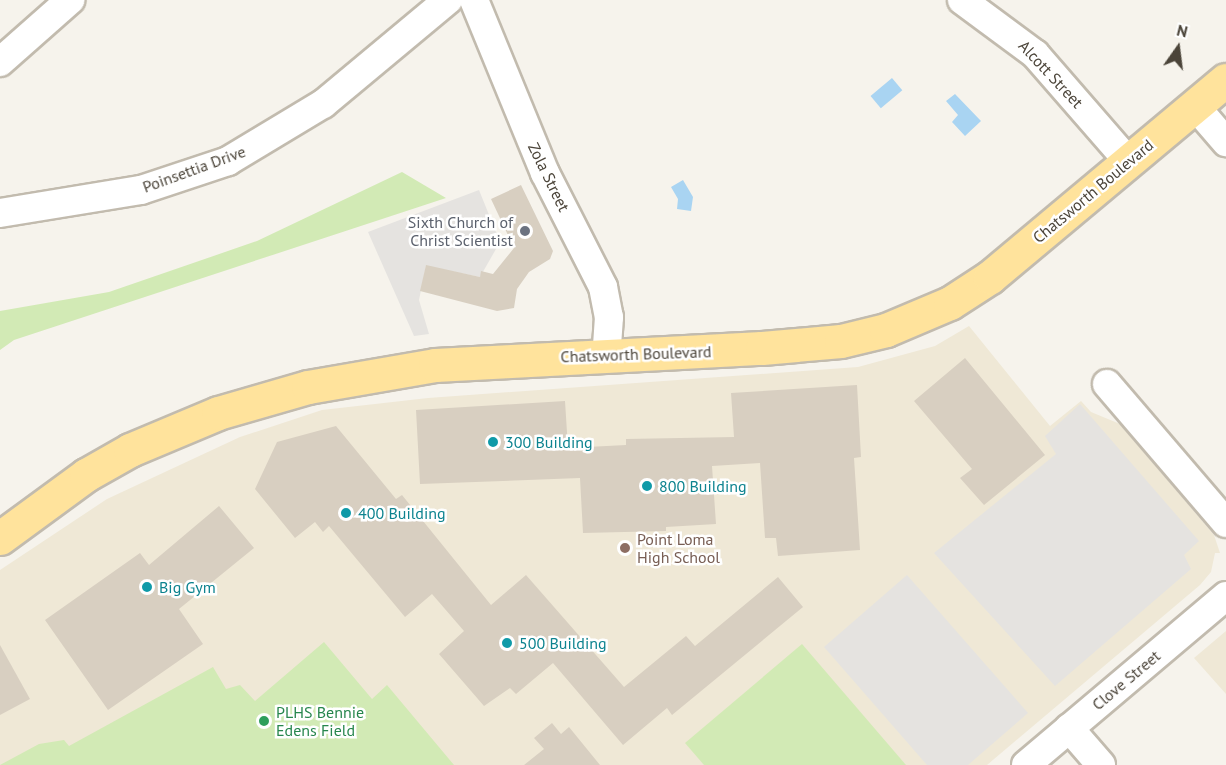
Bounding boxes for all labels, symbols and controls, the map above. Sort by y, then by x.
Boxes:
north arrow [1148,18,1208,78]
text: N [1175,20,1190,42]
street label: Alcott Street [1015,36,1087,112]
street label: Chatsworth Boulevard [1029,135,1157,247]
street label: Zola Street [524,139,574,215]
street label: Poinsettia Drive [140,142,248,196]
place label: Sixth Church of Christ Scientist [408,212,513,250]
marker: Sixth Church of Christ Scientist [518,224,532,238]
street label: Chatsworth Boulevard [560,342,712,366]
place label: 300 Building [505,432,593,452]
marker: 300 Building [486,435,500,449]
place label: 800 Building [659,476,747,496]
marker: 800 Building [640,479,654,493]
place label: 400 Building [358,503,446,523]
marker: 400 Building [339,506,353,520]
place label: Point Loma High School [637,529,720,567]
marker: Point Loma High School [618,541,632,555]
place label: Big Gym [159,577,216,597]
marker: Big Gym [140,580,154,594]
place label: 500 Building [519,633,607,653]
marker: 500 Building [500,636,514,650]
street label: Clove Street [1088,646,1164,714]
place label: PLHS Bennie Edens Field [276,702,364,740]
marker: PLHS Bennie Edens Field [257,714,271,728]

